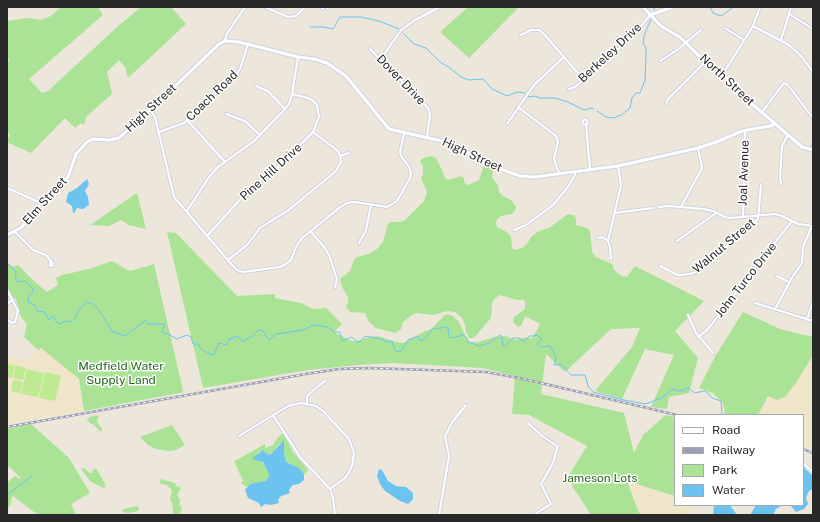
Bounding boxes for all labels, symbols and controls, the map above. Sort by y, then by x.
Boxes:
street label: Berkeley Drive [575,20,645,86]
street label: North Street [697,51,757,109]
street label: Dover Drive [374,52,428,108]
street label: Coach Road [183,68,241,124]
street label: High Street [123,81,179,135]
street label: High Street [440,135,504,175]
street label: Pine Hill Drive [237,140,305,204]
street label: Joal Avenue [736,140,752,206]
street label: Elm Street [20,174,70,228]
street label: Walnut Street [690,216,758,276]
street label: John Turco Drive [712,240,780,320]
park label: Medfield Water Supply Land [78,359,164,387]
legend [674,414,804,506]
text: Road [712,423,740,437]
text: Railway [712,443,755,457]
text: Park [712,463,738,477]
park label: Jameson Lots [562,471,638,485]
text: Water [712,483,745,497]

